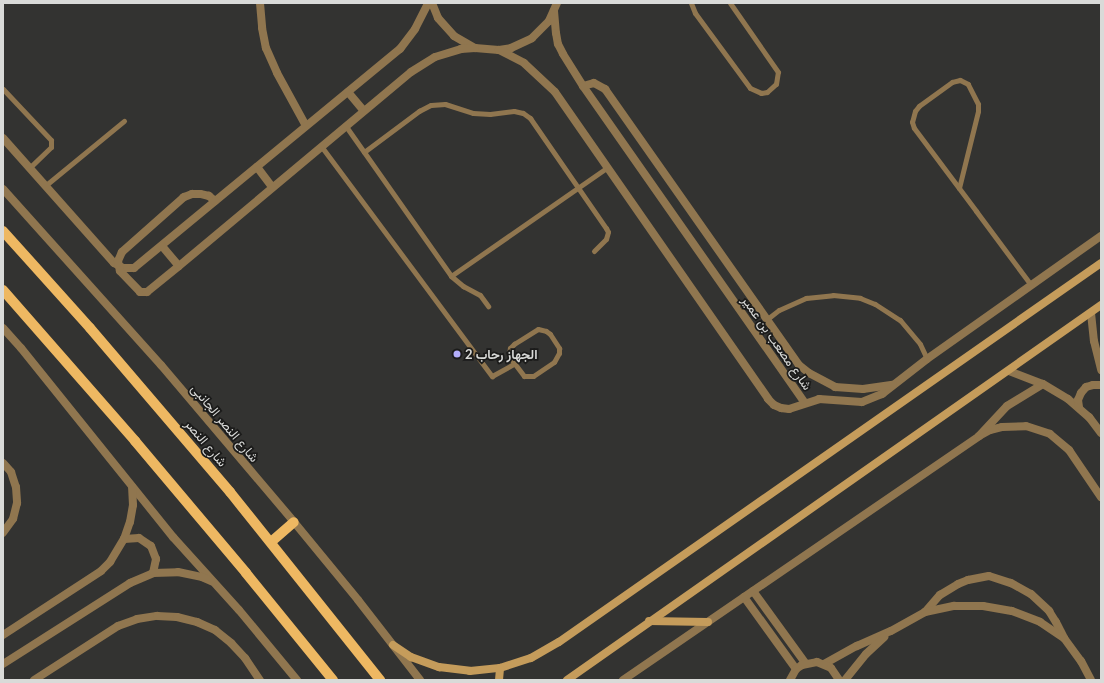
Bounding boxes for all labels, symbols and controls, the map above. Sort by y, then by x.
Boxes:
street label: شارع مصعب بن عمير [739,293,815,393]
place label: الجهاز رحاب 2 [465,346,537,362]
marker: الجهاز رحاب 2 [452,349,462,359]
street label: شارع النصر الجانبى [188,381,262,465]
street label: شارع النصر [182,416,230,470]

